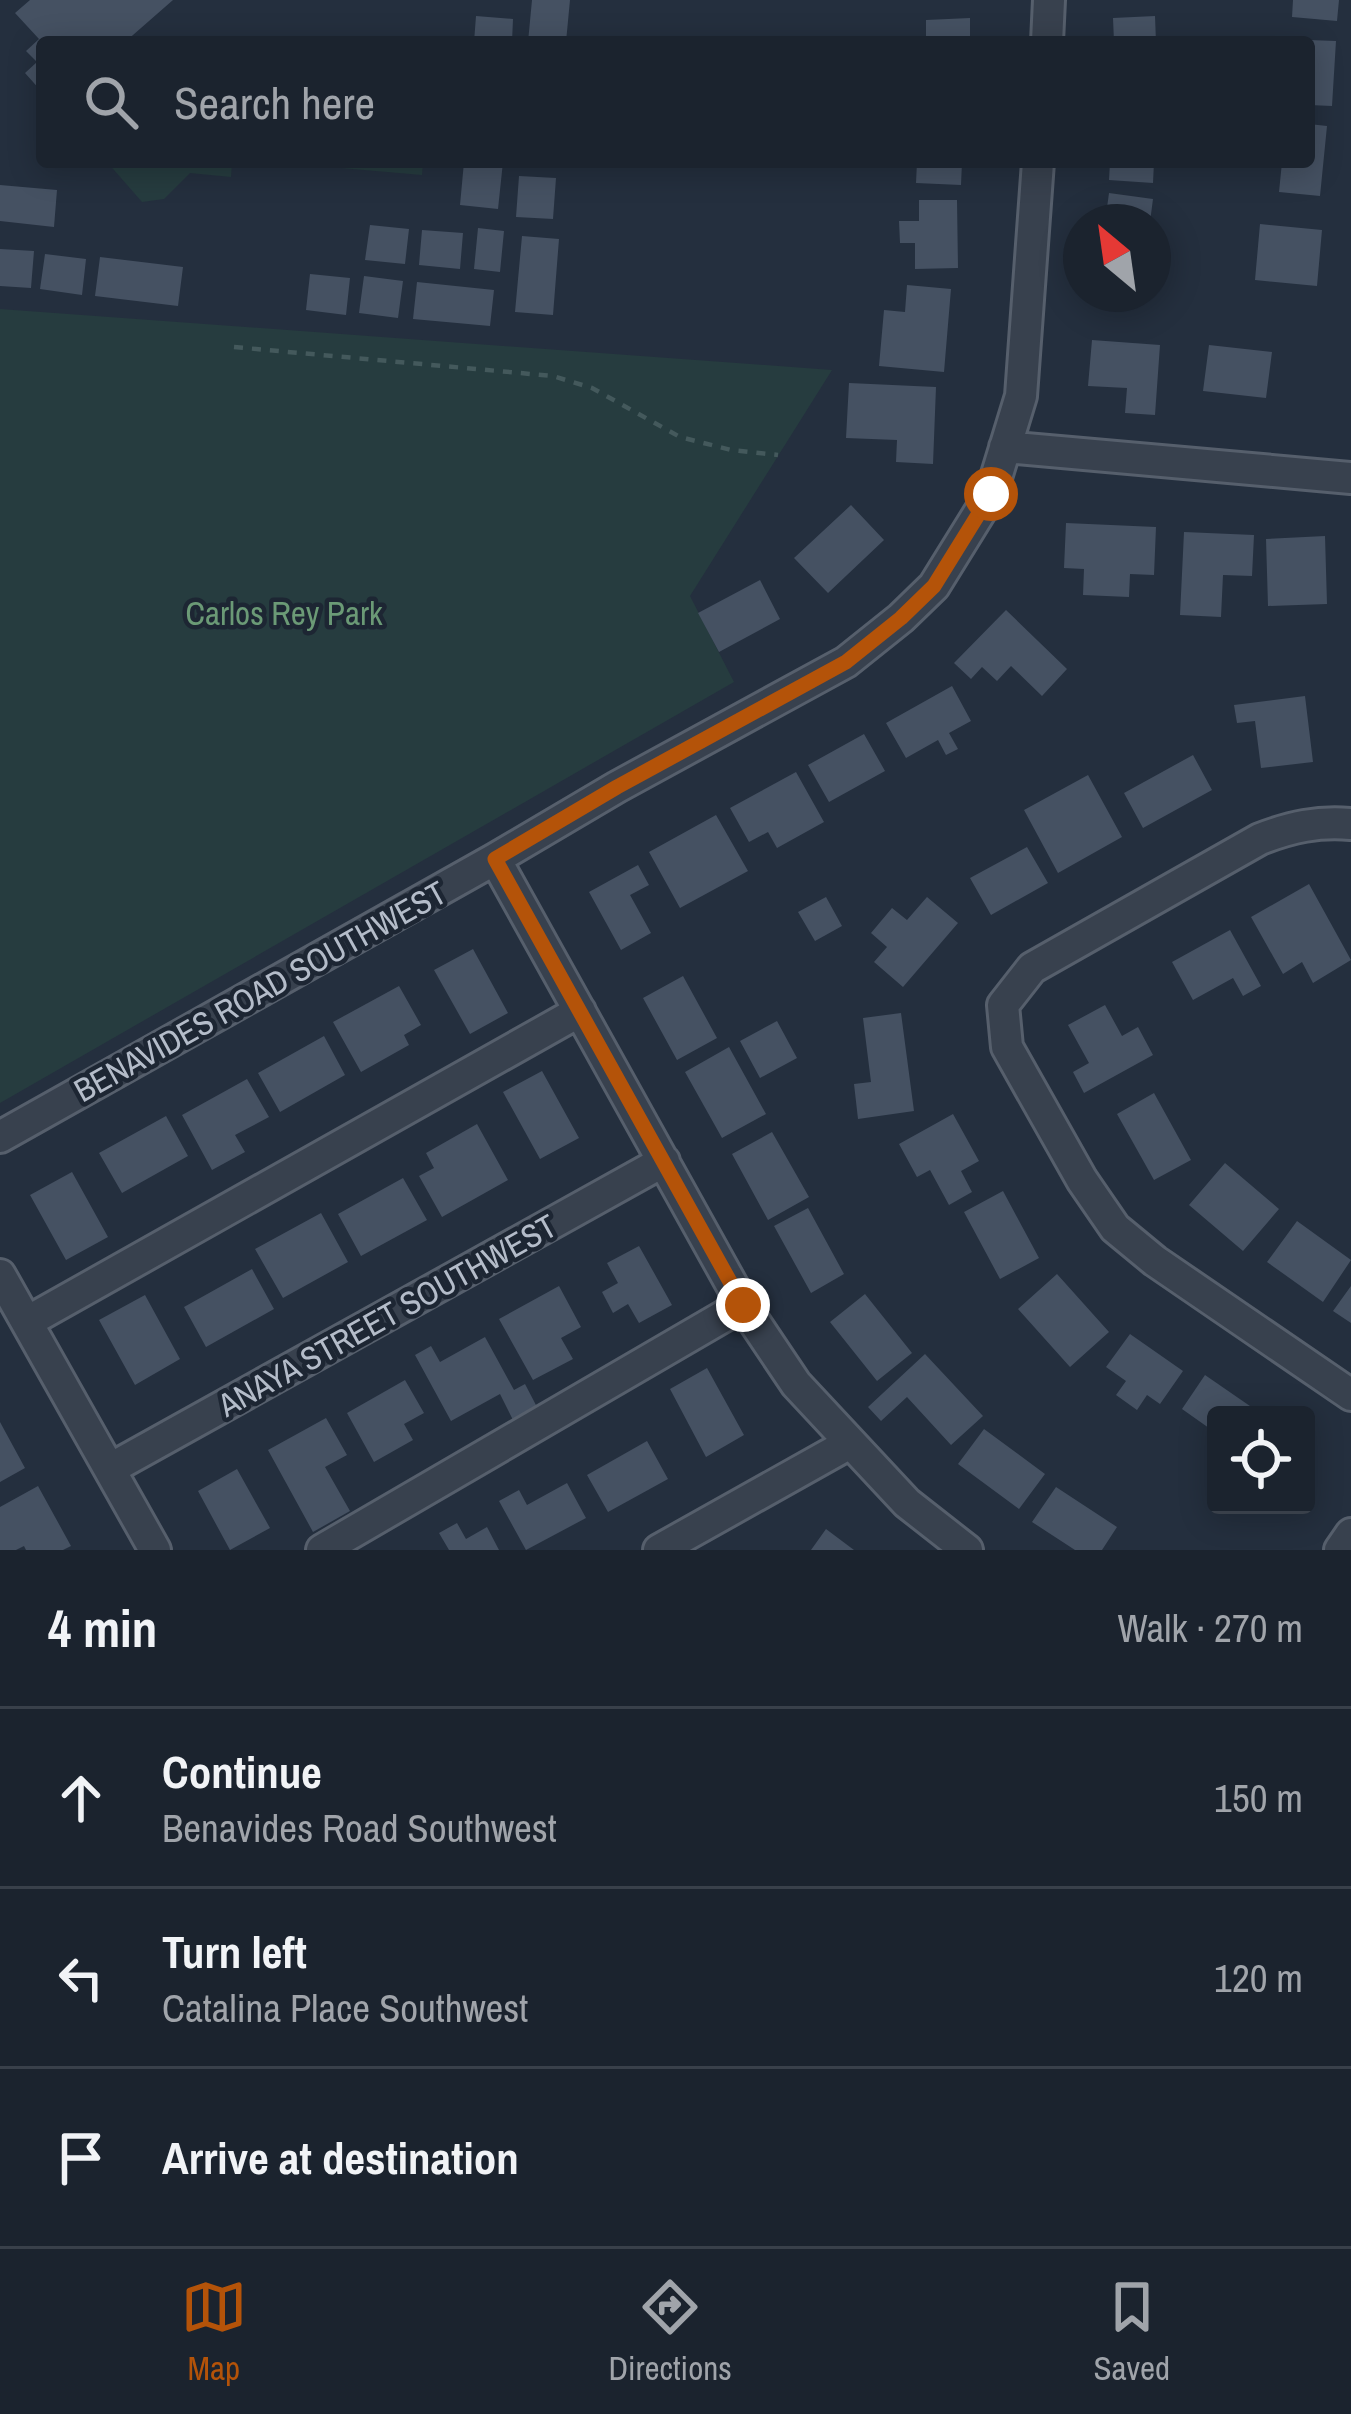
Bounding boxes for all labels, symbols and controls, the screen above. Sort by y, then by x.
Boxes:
search box [36,36,1315,168]
icon: search [78,69,144,135]
text: Search here [174,72,375,133]
north arrow [1063,204,1171,312]
route start [964,467,1018,521]
park label: Carlos Rey Park [186,591,383,635]
street label: BENAVIDES ROAD SOUTHWEST [66,870,454,1112]
street label: ANAYA STREET SOUTHWEST [209,1204,564,1427]
route end [716,1278,770,1332]
map controls [1207,1406,1315,1514]
button: locate [1207,1406,1315,1514]
text: 4 min [48,1594,157,1663]
text: Walk · 270 m [1118,1602,1303,1654]
text: Continue [162,1741,322,1802]
icon: ahead [48,1765,114,1831]
text: 150 m [1214,1772,1303,1824]
text: Benavides Road Southwest [162,1802,557,1854]
text: Turn left [162,1921,307,1982]
icon: left [48,1945,114,2011]
text: 120 m [1214,1952,1303,2004]
text: Catalina Place Southwest [162,1982,528,2034]
icon: arrive [48,2125,114,2191]
text: Arrive at destination [162,2127,519,2188]
tab: Map [181,2274,247,2390]
tab: Directions [608,2274,732,2390]
tab: Saved [1093,2274,1170,2390]

